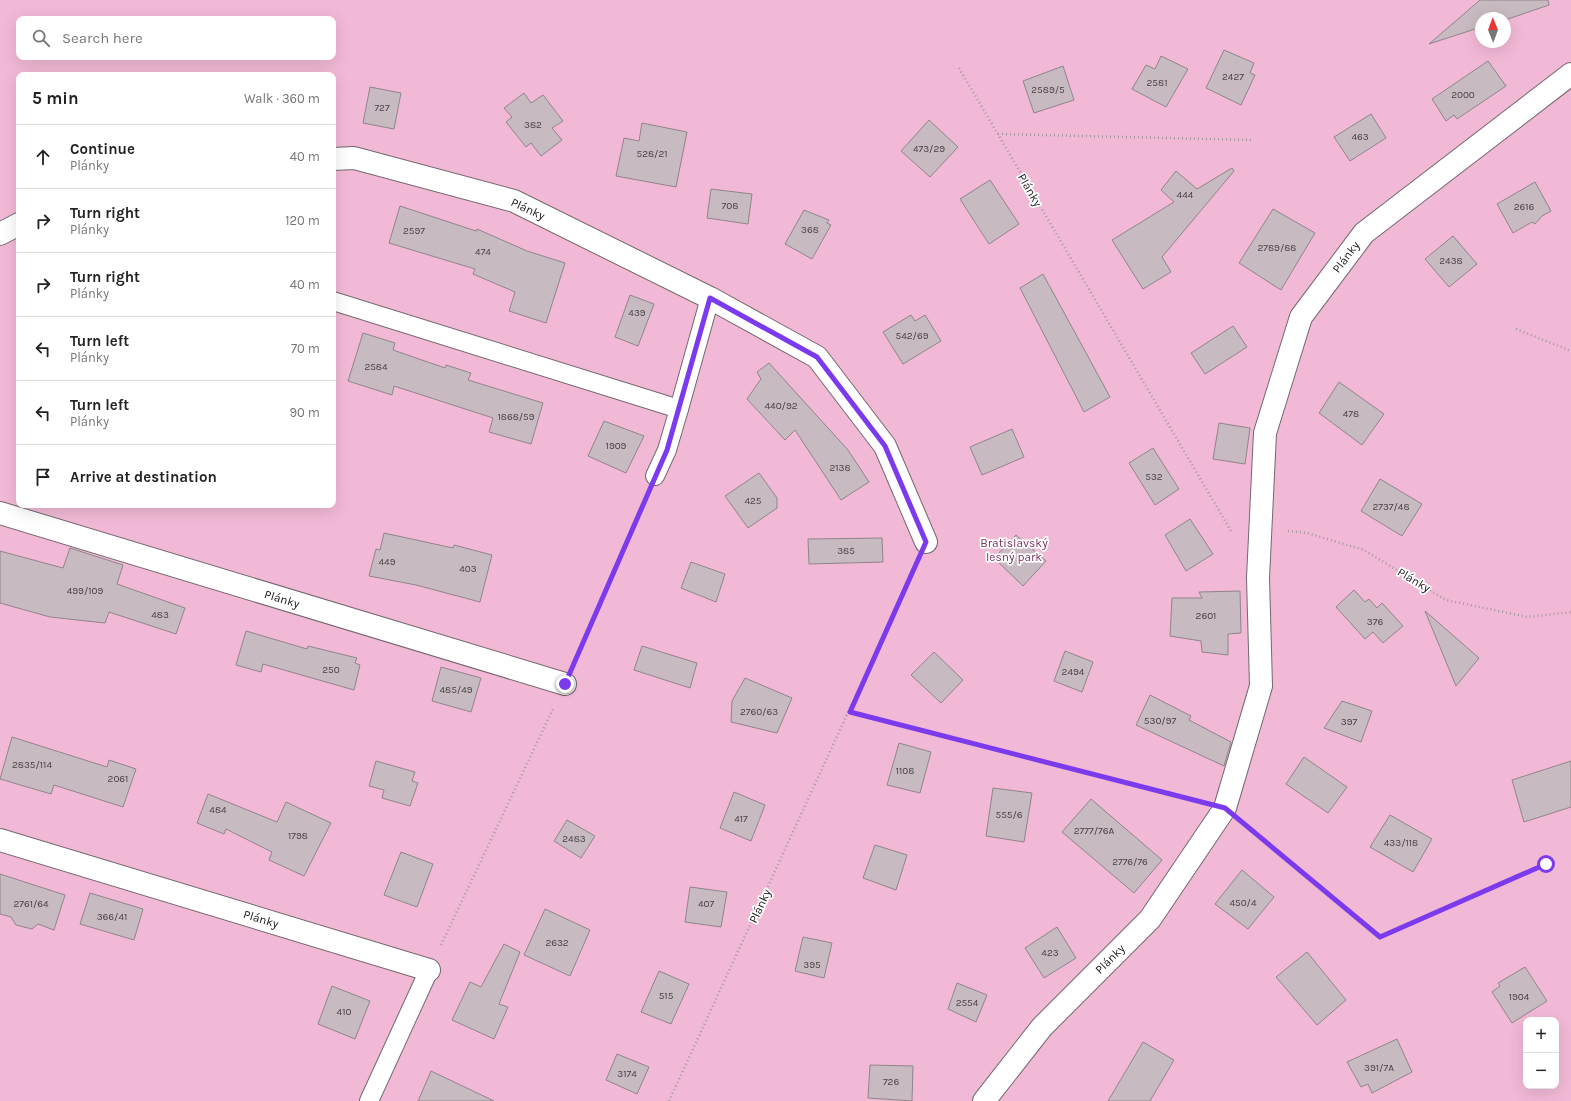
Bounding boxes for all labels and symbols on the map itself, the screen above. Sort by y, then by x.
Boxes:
north arrow [1475,12,1511,48]
house number: 2427 [1222,71,1244,83]
house number: 2581 [1147,77,1167,89]
house number: 2589/5 [1031,84,1065,96]
house number: 2000 [1451,89,1475,101]
house number: 727 [374,102,390,114]
house number: 382 [524,119,542,131]
house number: 463 [1351,131,1369,143]
house number: 473/29 [913,143,945,155]
house number: 528/21 [636,148,668,160]
street label: Plánky [1015,171,1045,209]
house number: 444 [1177,189,1194,201]
street label: Plánky [509,195,548,223]
house number: 708 [722,200,738,212]
house number: 2616 [1514,201,1535,213]
house number: 368 [801,224,819,236]
house number: 2597 [403,225,425,237]
street label: Plánky [1330,238,1363,276]
house number: 2789/88 [1257,242,1297,254]
house number: 474 [475,246,491,258]
house number: 2438 [1439,255,1463,267]
house number: 439 [628,307,646,319]
house number: 542/69 [896,330,929,342]
house number: 2584 [364,361,388,373]
house number: 440/92 [764,400,798,412]
house number: 478 [1343,408,1359,420]
house number: 1868/59 [497,411,535,423]
house number: 1909 [606,440,627,452]
house number: 2138 [829,462,851,474]
house number: 532 [1145,471,1163,483]
house number: 425 [744,495,762,507]
house number: 2737/48 [1372,501,1410,513]
park label: Bratislavský lesný park [980,536,1048,564]
house number: 385 [837,545,855,557]
house number: 449 [379,556,396,568]
house number: 403 [459,563,477,575]
street label: Plánky [1395,565,1433,595]
house number: 499/109 [67,585,103,597]
street label: Plánky [263,587,302,611]
house number: 483 [151,609,169,621]
house number: 2601 [1196,610,1216,622]
house number: 376 [1367,616,1383,628]
house number: 250 [322,664,340,676]
house number: 2494 [1062,666,1085,678]
route end [556,675,574,693]
house number: 485/49 [439,684,473,696]
house number: 2760/63 [740,706,778,718]
house number: 530/97 [1144,715,1176,727]
house number: 397 [1341,716,1358,728]
house number: 2835/114 [12,759,52,771]
house number: 1108 [896,765,914,777]
house number: 2061 [108,773,128,785]
house number: 484 [209,804,227,816]
house number: 555/6 [996,809,1023,821]
house number: 417 [734,813,748,825]
house number: 2777/76A [1074,825,1114,837]
house number: 1798 [288,830,308,842]
house number: 2483 [562,833,586,845]
house number: 433/118 [1384,837,1418,849]
route start [1537,855,1555,873]
house number: 2776/76 [1112,856,1148,868]
street label: Plánky [746,886,774,925]
house number: 450/4 [1229,897,1257,909]
house number: 2761/64 [13,898,49,910]
house number: 407 [698,898,714,910]
street label: Plánky [242,907,281,931]
house number: 366/41 [97,911,127,923]
house number: 2632 [545,937,569,949]
street label: Plánky [1092,941,1128,977]
house number: 423 [1041,947,1059,959]
house number: 395 [803,959,821,971]
house number: 515 [659,990,674,1002]
house number: 1904 [1509,991,1530,1003]
house number: 2554 [956,997,979,1009]
house number: 410 [337,1006,351,1018]
house number: 391/7A [1364,1062,1394,1074]
house number: 3174 [617,1068,637,1080]
house number: 726 [883,1076,899,1088]

